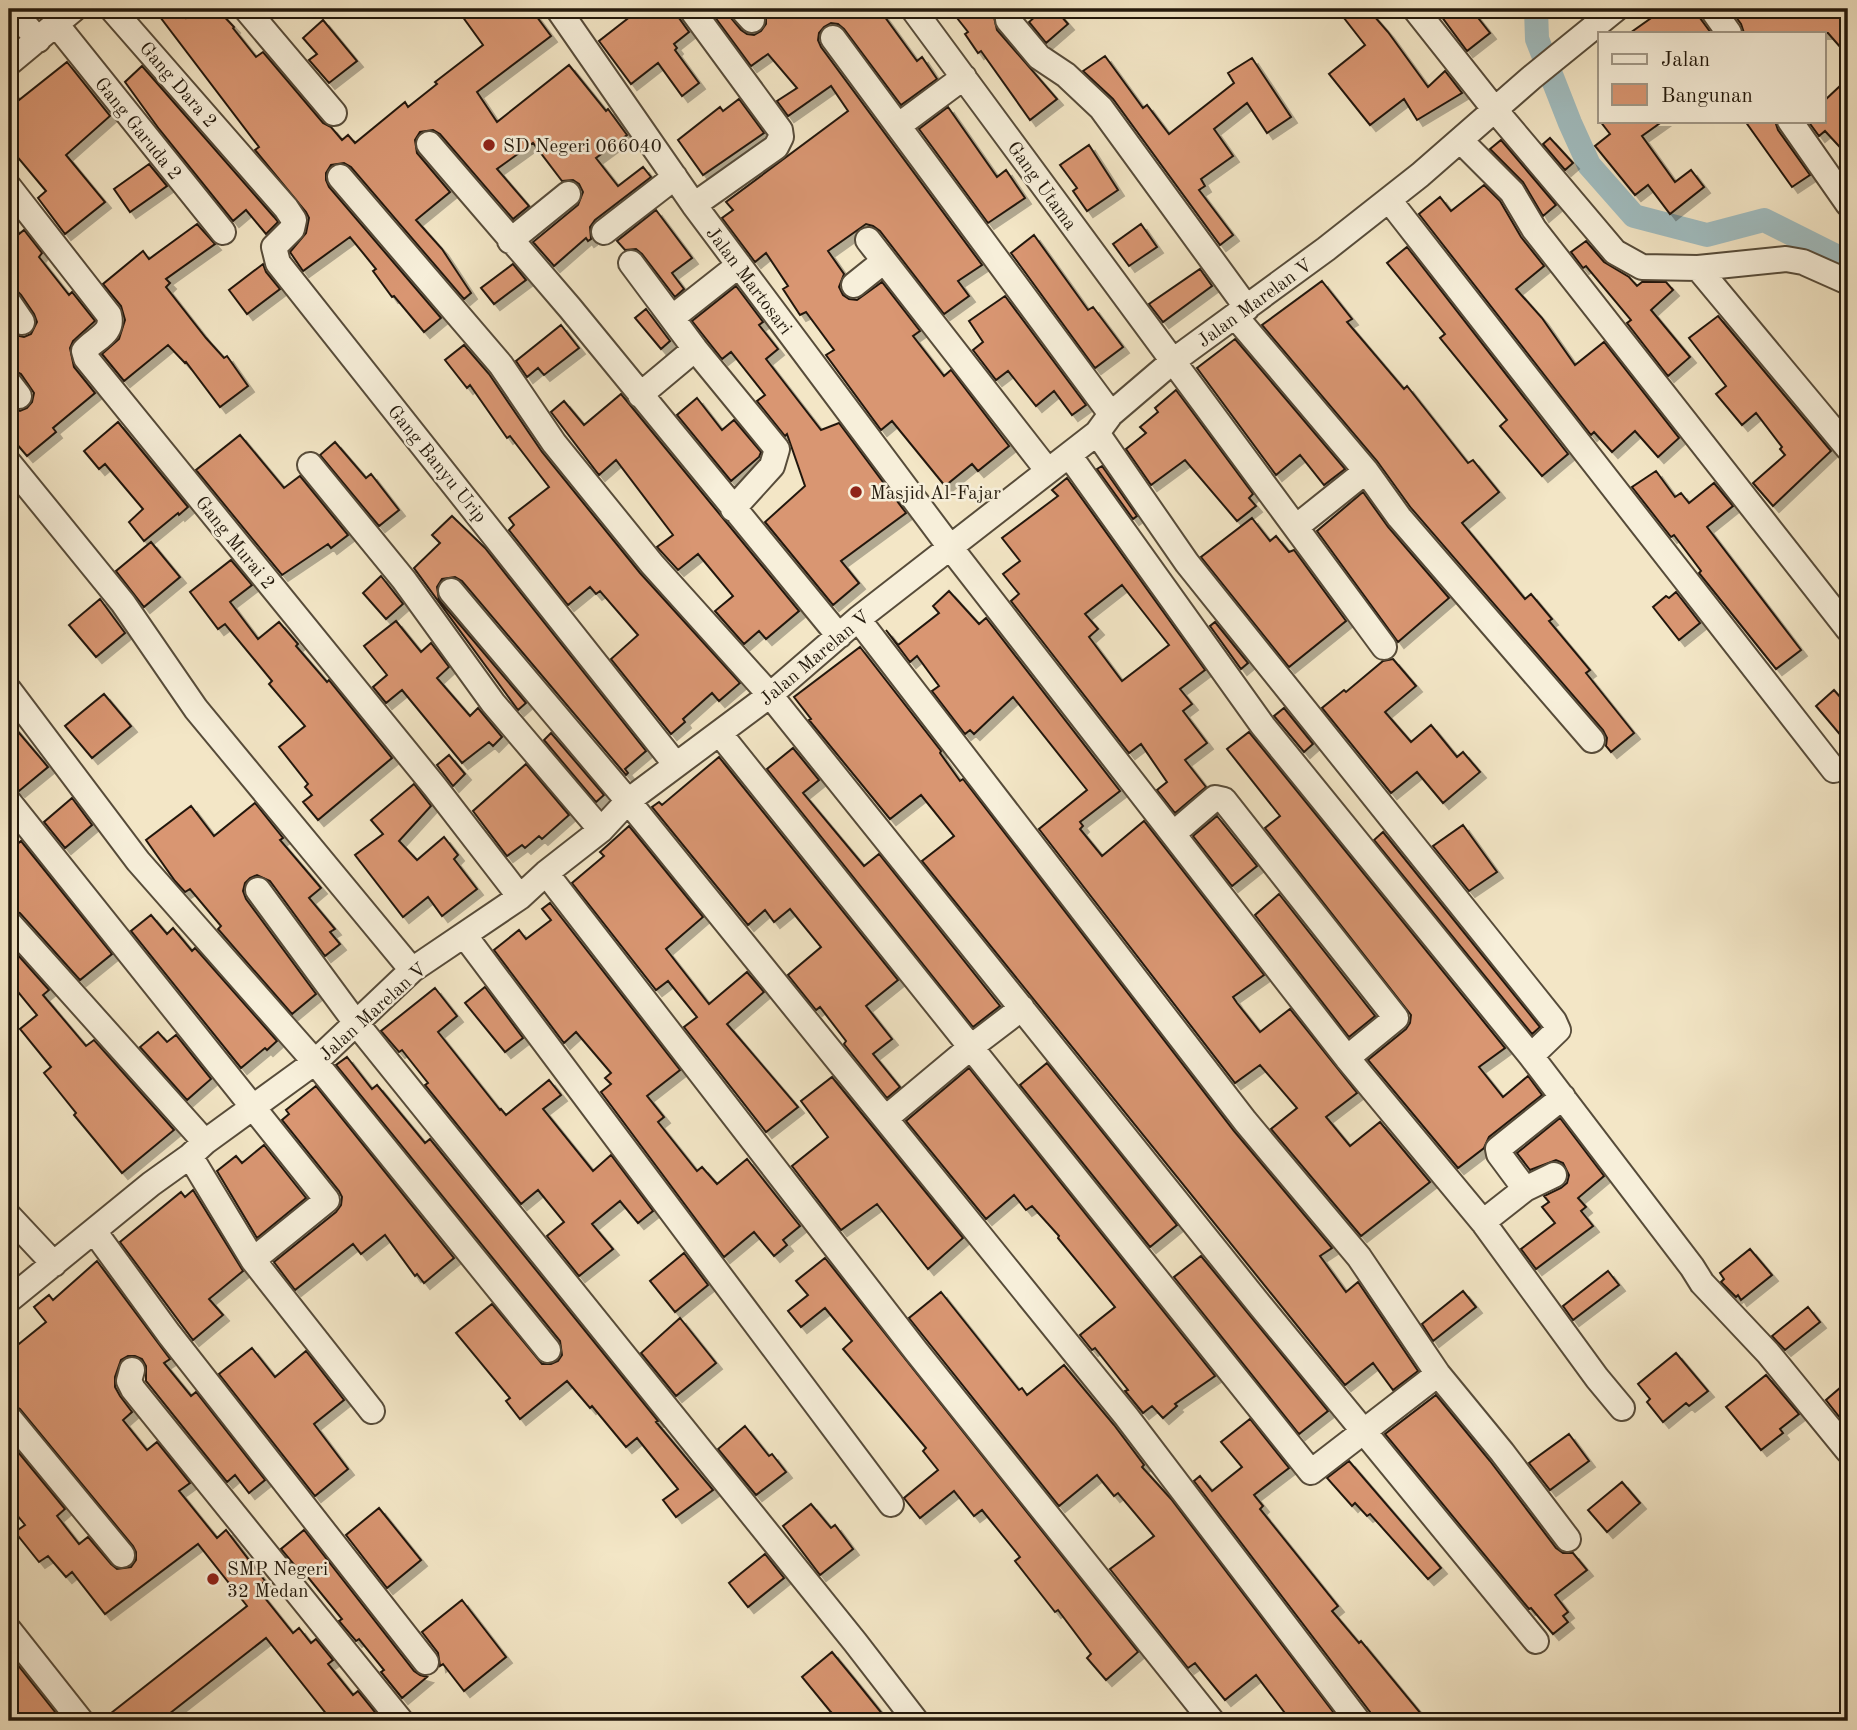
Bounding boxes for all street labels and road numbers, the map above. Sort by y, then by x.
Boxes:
street label: Gang Dara 2 [135,39,219,132]
street label: Gang Garuda 2 [90,75,184,184]
street label: Gang Utama [1003,139,1080,235]
street label: Jalan Martosari [701,224,795,339]
street label: Jalan Marelan V [1195,256,1316,352]
street label: Gang Banyu Urip [383,402,489,527]
street label: Gang Murai 2 [191,493,277,594]
street label: Jalan Marelan V [757,608,874,710]
street label: Jalan Marelan V [317,960,431,1066]

